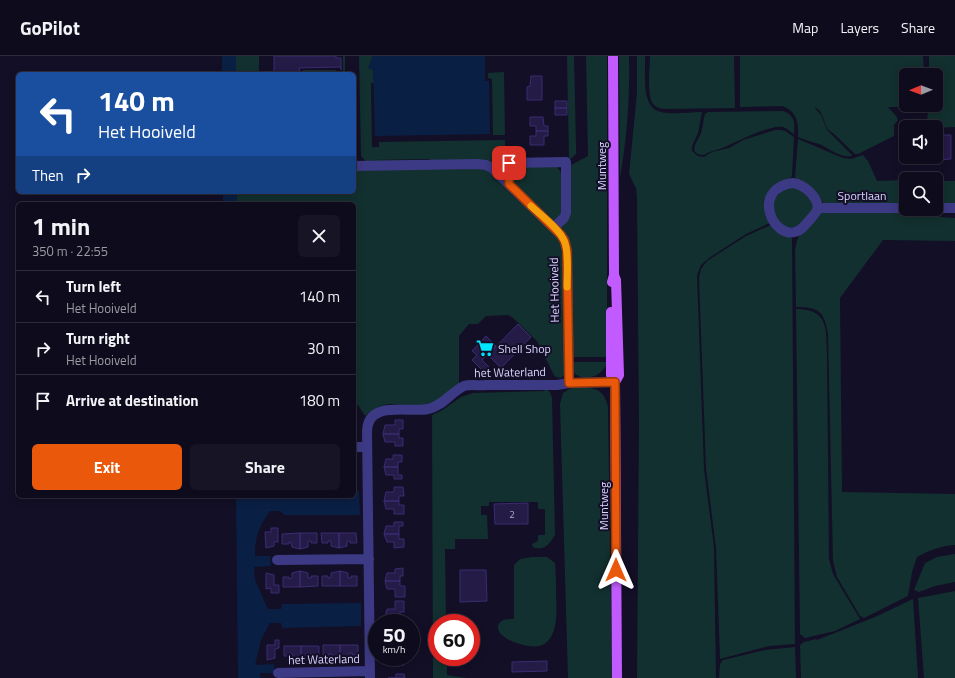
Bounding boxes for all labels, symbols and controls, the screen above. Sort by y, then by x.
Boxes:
text: GoPilot [20,13,80,42]
text: Map [792,17,818,38]
text: Layers [840,17,879,38]
text: Share [901,17,935,38]
north arrow [899,68,943,112]
map controls [899,68,943,216]
text: 140 m [98,79,175,122]
icon: left [32,88,84,140]
text: Het Hooiveld [98,118,196,145]
button: sound [899,120,943,164]
street label: Muntweg [592,142,611,190]
pin [492,146,526,180]
icon: arrive [498,152,520,174]
text: Then [32,164,64,187]
icon: right [72,164,94,186]
button: search [899,172,943,216]
street label: Sportlaan [838,186,886,205]
text: 1 min [32,208,90,244]
button: close [298,215,340,257]
text: 350 m · 22:55 [32,241,108,261]
street label: Het Hooiveld [544,257,564,323]
text: Turn left [66,275,121,298]
text: 140 m [299,285,340,308]
icon: left [32,286,54,308]
text: Het Hooiveld [66,298,137,318]
text: Turn right [66,327,130,350]
text: 30 m [307,337,340,360]
icon: right [32,338,54,360]
supermarket icon: Shell Shop [475,338,495,358]
place label: Shell Shop [498,339,551,358]
text: Het Hooiveld [66,350,137,370]
street label: het Waterland [474,362,546,382]
text: Arrive at destination [66,389,199,412]
text: 180 m [299,389,340,412]
icon: arrive [32,390,54,412]
button: Exit [32,444,182,490]
button: Share [190,444,340,490]
street label: Muntweg [594,482,613,530]
house number: 2 [509,507,515,522]
position arrow [595,549,637,591]
speed limit sign: 60 [428,614,480,666]
text: 50 [383,619,405,650]
text: km/h [383,642,405,657]
street label: het Waterland [288,649,360,669]

